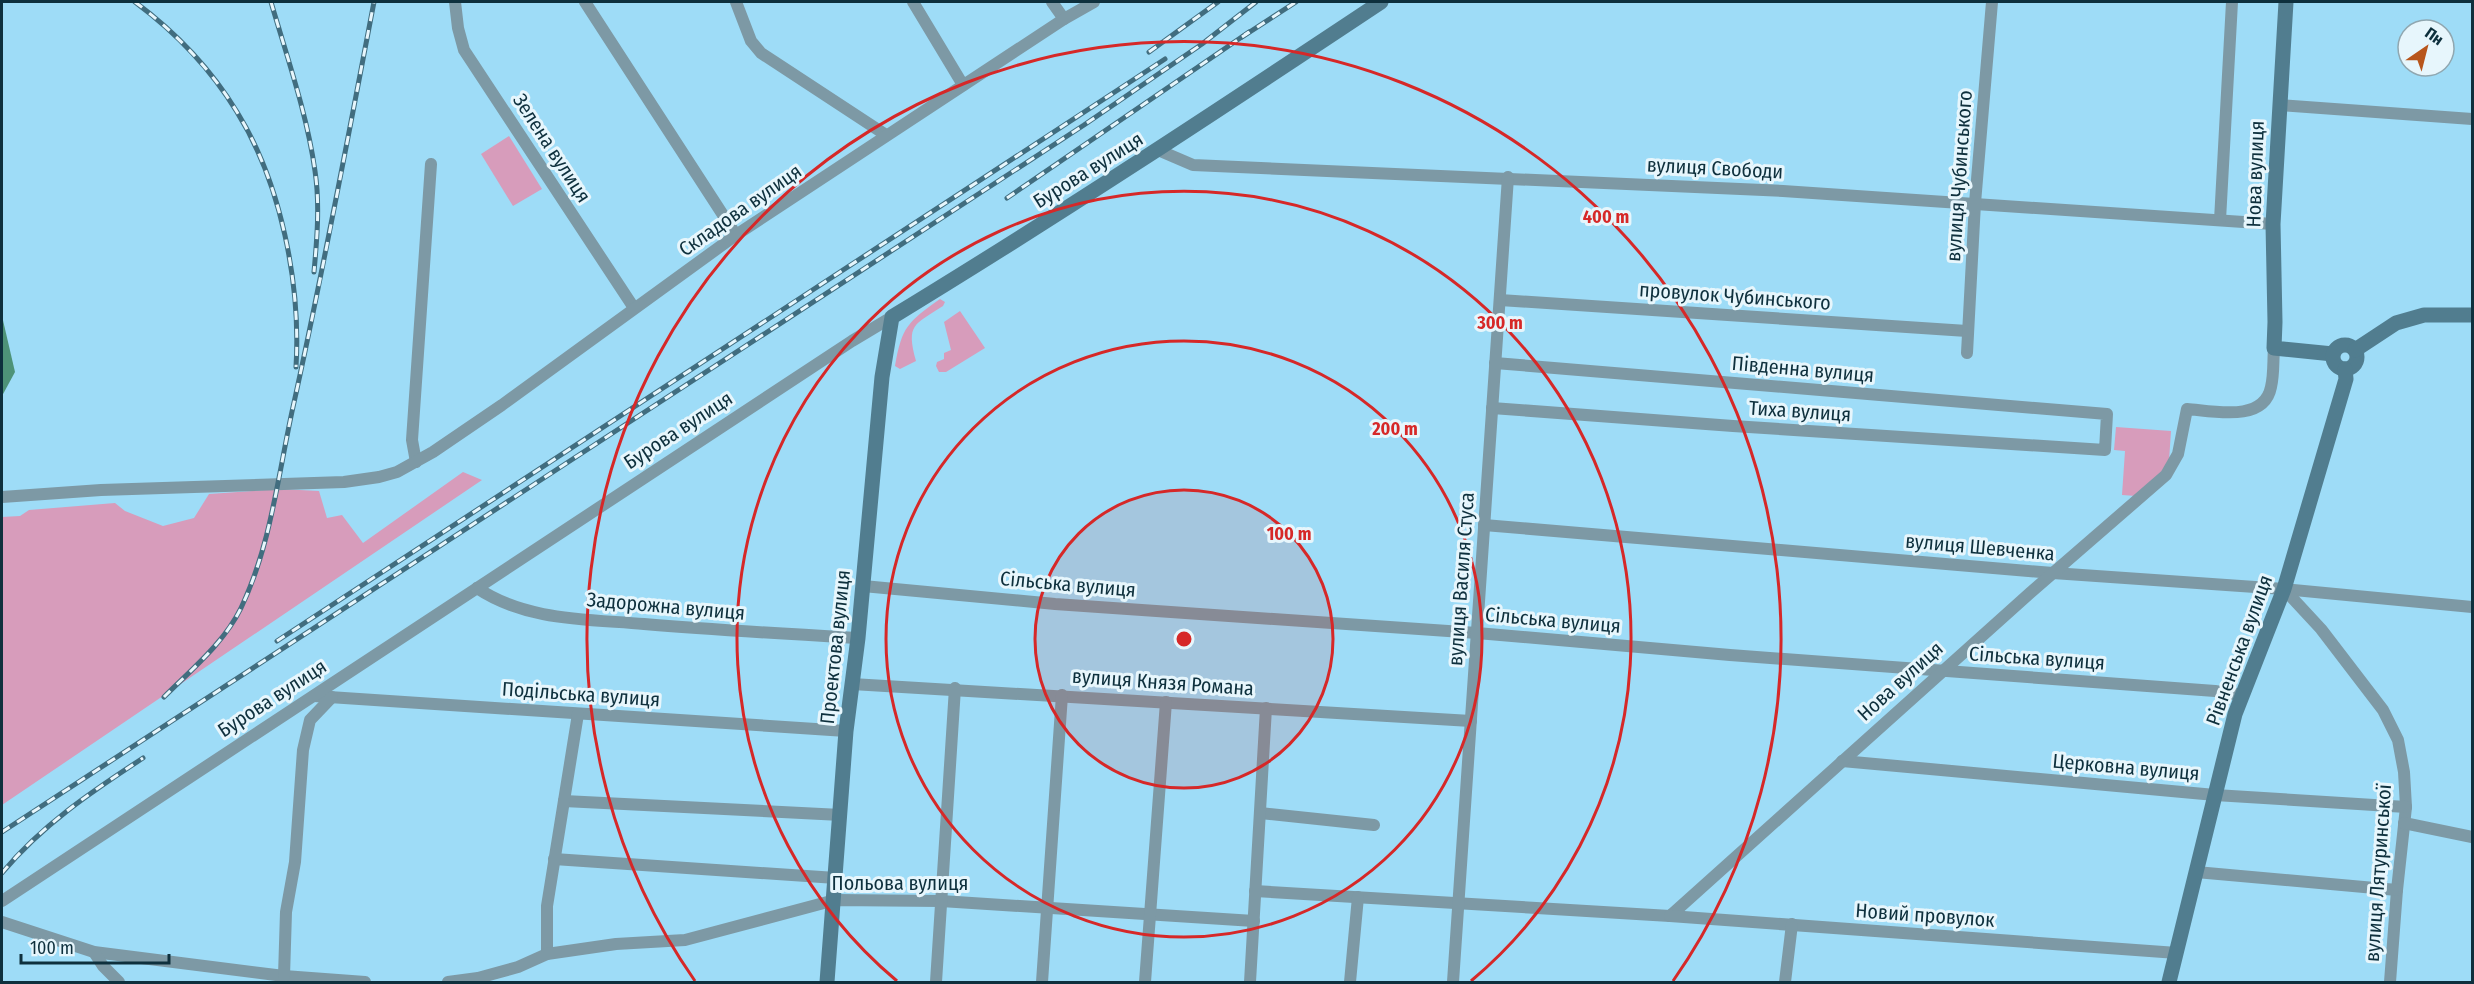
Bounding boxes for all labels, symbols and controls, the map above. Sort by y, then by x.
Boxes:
north arrow [2396,18,2456,78]
text: Пн [2421,23,2447,49]
street label: Зелена вулиця [508,89,596,207]
street label: вулиця Чубинського [1941,90,1977,262]
street label: Нова вулиця [2241,120,2269,228]
street label: Бурова вулиця [1029,127,1147,213]
street label: вулиця Свободи [1646,152,1784,184]
street label: Складова вулиця [674,159,806,261]
text: 400 m [1583,206,1629,228]
street label: провулок Чубинського [1638,277,1832,315]
text: 300 m [1476,312,1523,334]
street label: Південна вулиця [1731,351,1875,387]
street label: Бурова вулиця [619,386,737,474]
street label: Тиха вулиця [1748,395,1852,427]
text: 200 m [1371,418,1418,440]
street label: вулиця Василя Стуса [1443,491,1479,667]
text: 100 m [1267,523,1311,545]
street label: вулиця Шевченка [1904,529,2056,565]
street label: Сільська вулиця [999,566,1137,602]
street label: Проектова вулиця [815,569,855,725]
street label: Рівненська вулиця [2201,572,2277,728]
street label: Задорожна вулиця [586,587,746,625]
street label: Сільська вулиця [1484,602,1622,638]
centre of rings [1174,629,1194,649]
street label: Нова вулиця [1852,636,1948,726]
street label: Сільська вулиця [1968,641,2106,675]
street label: Бурова вулиця [213,654,331,742]
street label: вулиця Князя Романа [1071,664,1255,700]
street label: Подільська вулиця [501,677,661,711]
street label: Церковна вулиця [2051,749,2201,785]
street label: вулиця Лятуринської [2360,782,2396,963]
street label: Польова вулиця [832,871,968,895]
street label: Новий провулок [1855,898,1996,932]
scale bar [21,927,170,965]
text: 100 m [30,937,74,959]

